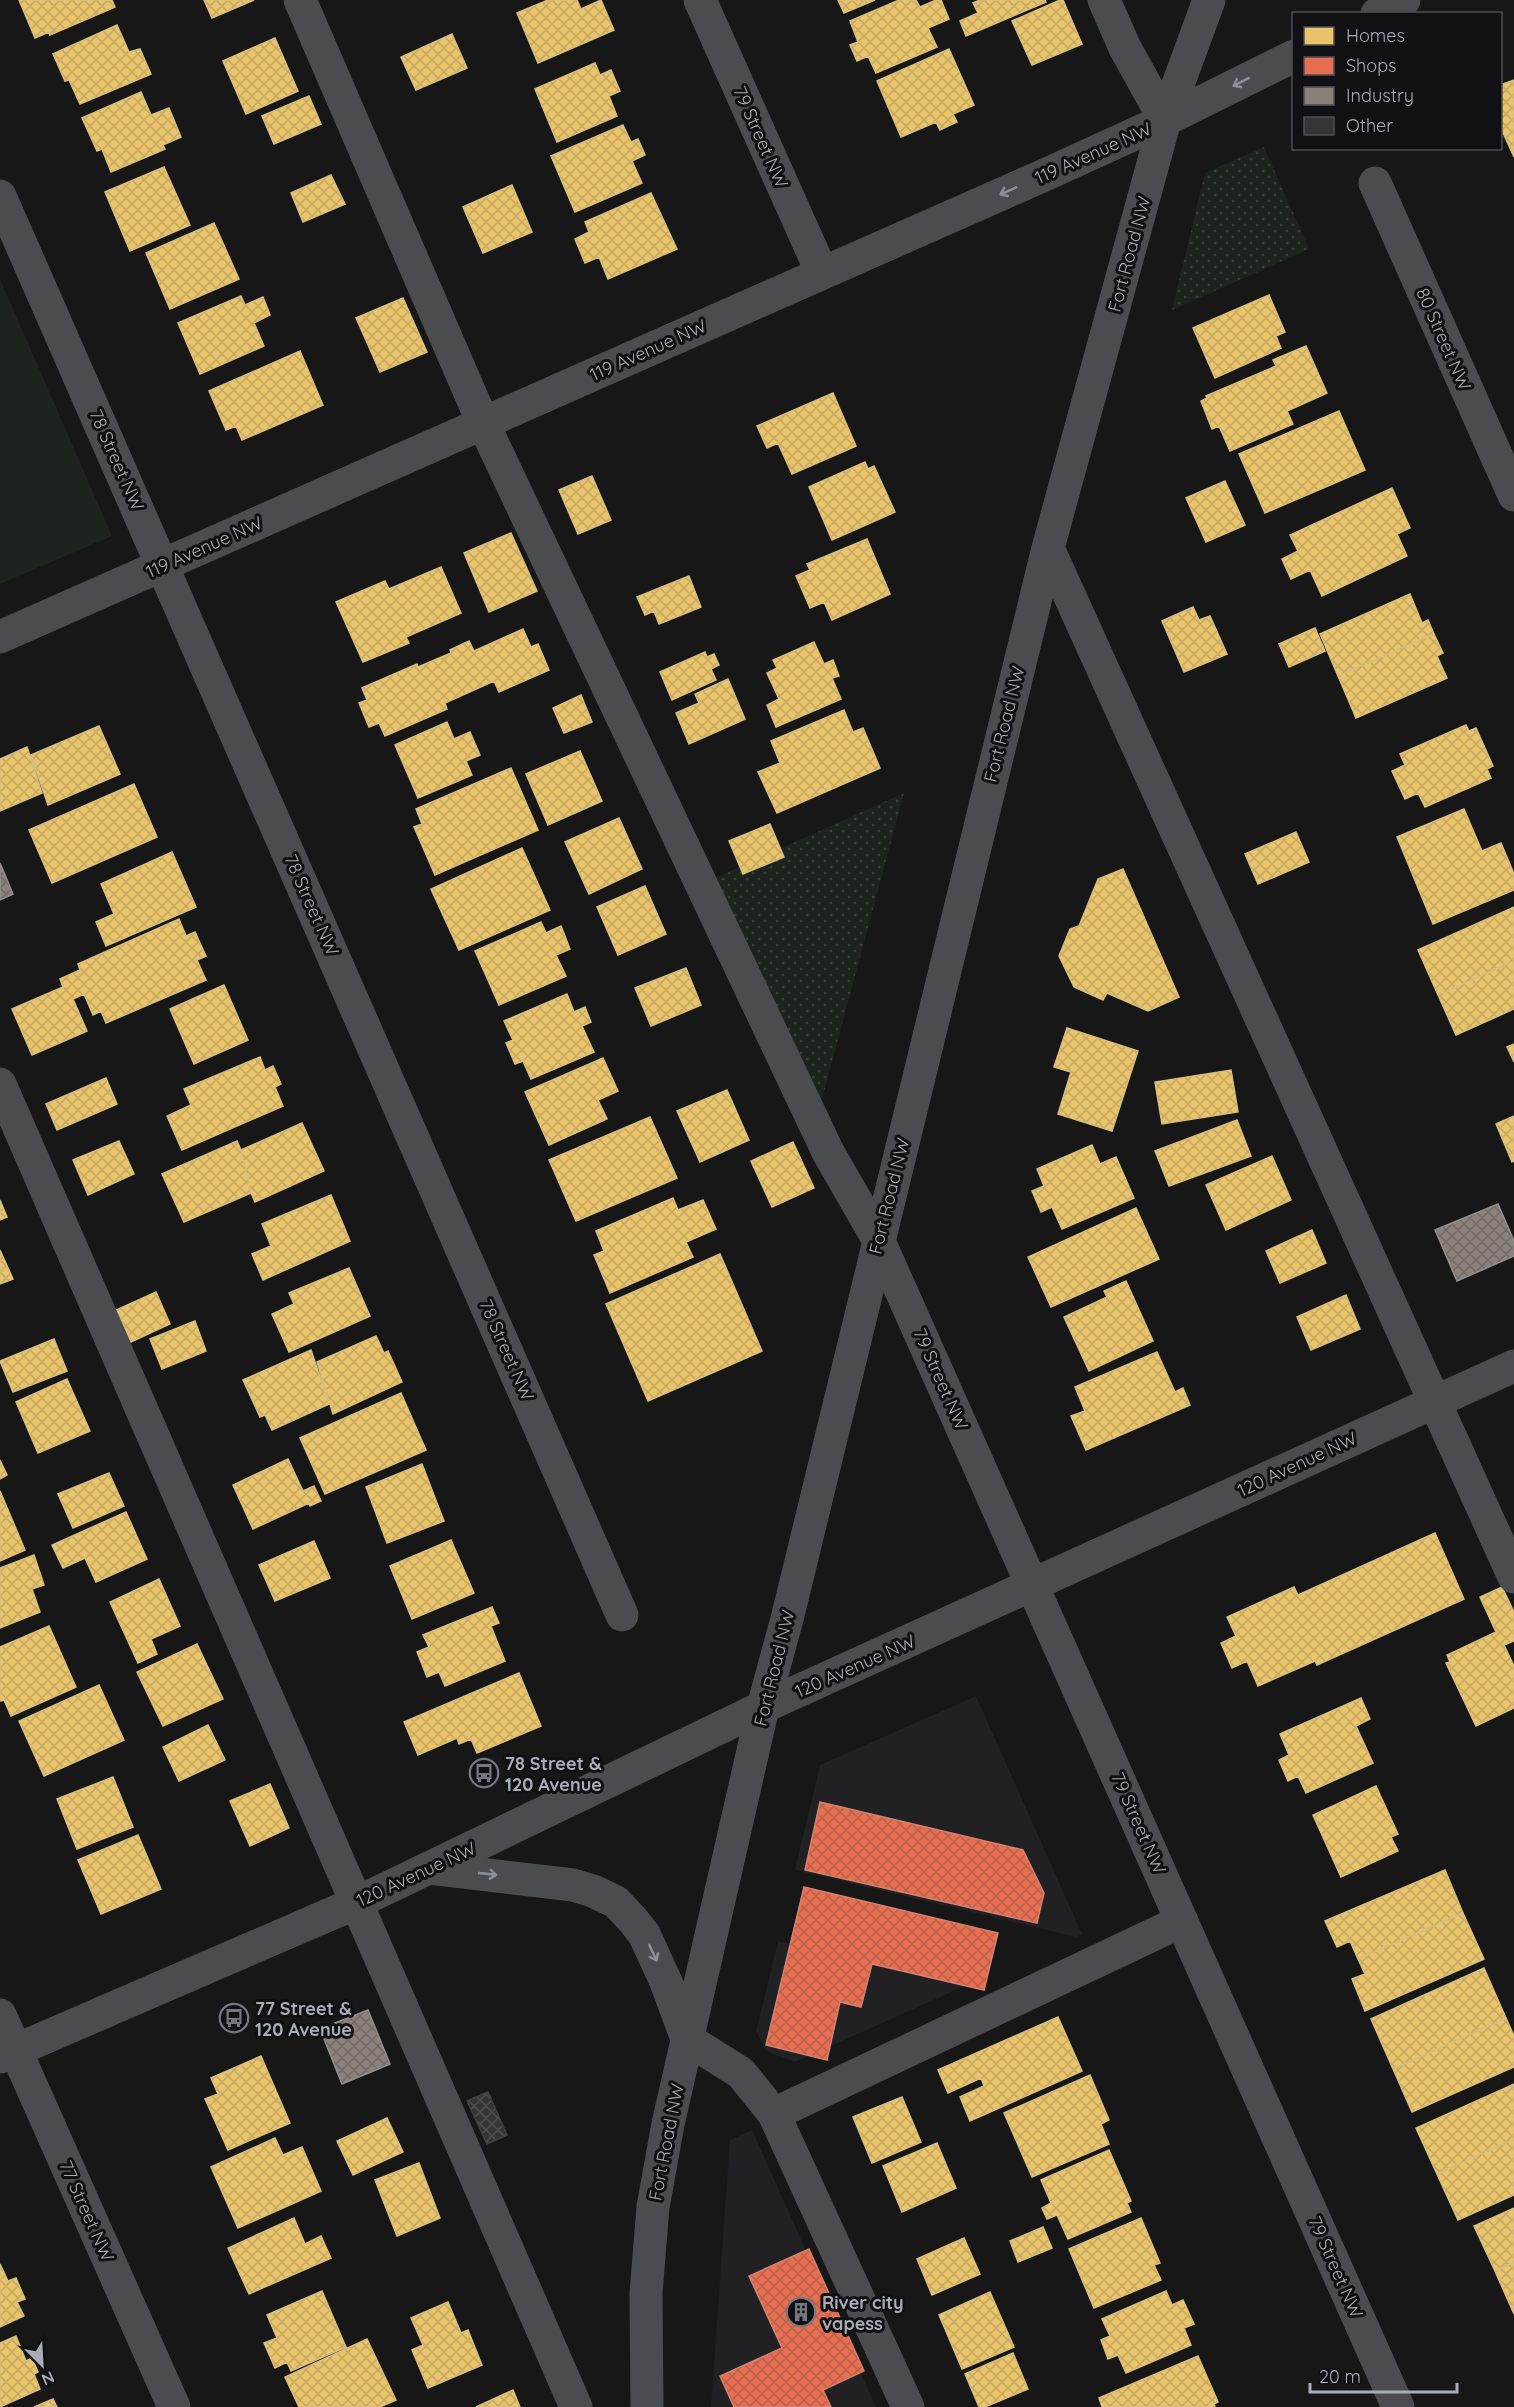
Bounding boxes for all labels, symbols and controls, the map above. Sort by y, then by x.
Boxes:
legend [1292,12,1502,150]
text: Homes [1346,24,1405,47]
text: Shops [1346,54,1397,77]
one-way arrow [1233,77,1251,88]
street label: 79 Street NW [728,83,794,191]
text: Industry [1346,84,1414,107]
text: Other [1346,114,1393,137]
street label: 119 Avenue NW [1031,117,1155,189]
one-way arrow [999,186,1017,197]
street label: Fort Road NW [1103,194,1155,314]
street label: 80 Street NW [1411,284,1477,394]
street label: 119 Avenue NW [586,314,710,386]
street label: 78 Street NW [84,406,150,514]
street label: 119 Avenue NW [142,511,266,583]
street label: Fort Road NW [978,664,1030,784]
street label: 78 Street NW [279,851,345,959]
street label: Fort Road NW [863,1136,915,1256]
street label: 78 Street NW [474,1296,540,1404]
street label: 79 Street NW [908,1325,974,1433]
street label: 120 Avenue NW [1234,1426,1360,1502]
street label: Fort Road NW [748,1608,800,1728]
street label: 120 Avenue NW [791,1629,919,1703]
place label: 78 Street & 120 Avenue [505,1752,602,1796]
bus stop icon: 78 Street & 120 Avenue [468,1757,500,1789]
street label: 79 Street NW [1106,1769,1172,1877]
street label: 120 Avenue NW [353,1836,479,1912]
one-way arrow [478,1869,498,1880]
one-way arrow [647,1943,659,1961]
place label: 77 Street & 120 Avenue [255,1997,352,2041]
bus stop icon: 77 Street & 120 Avenue [218,2002,250,2034]
street label: Fort Road NW [643,2081,689,2203]
street label: 77 Street NW [55,2157,119,2265]
street label: 79 Street NW [1303,2213,1369,2321]
place label: River city vapess [822,2291,904,2335]
building icon: River city vapess [785,2296,817,2328]
north arrow [12,2335,72,2395]
scale bar [1310,2356,1457,2394]
text: 20 m [1319,2365,1361,2388]
text: N [39,2367,58,2390]

